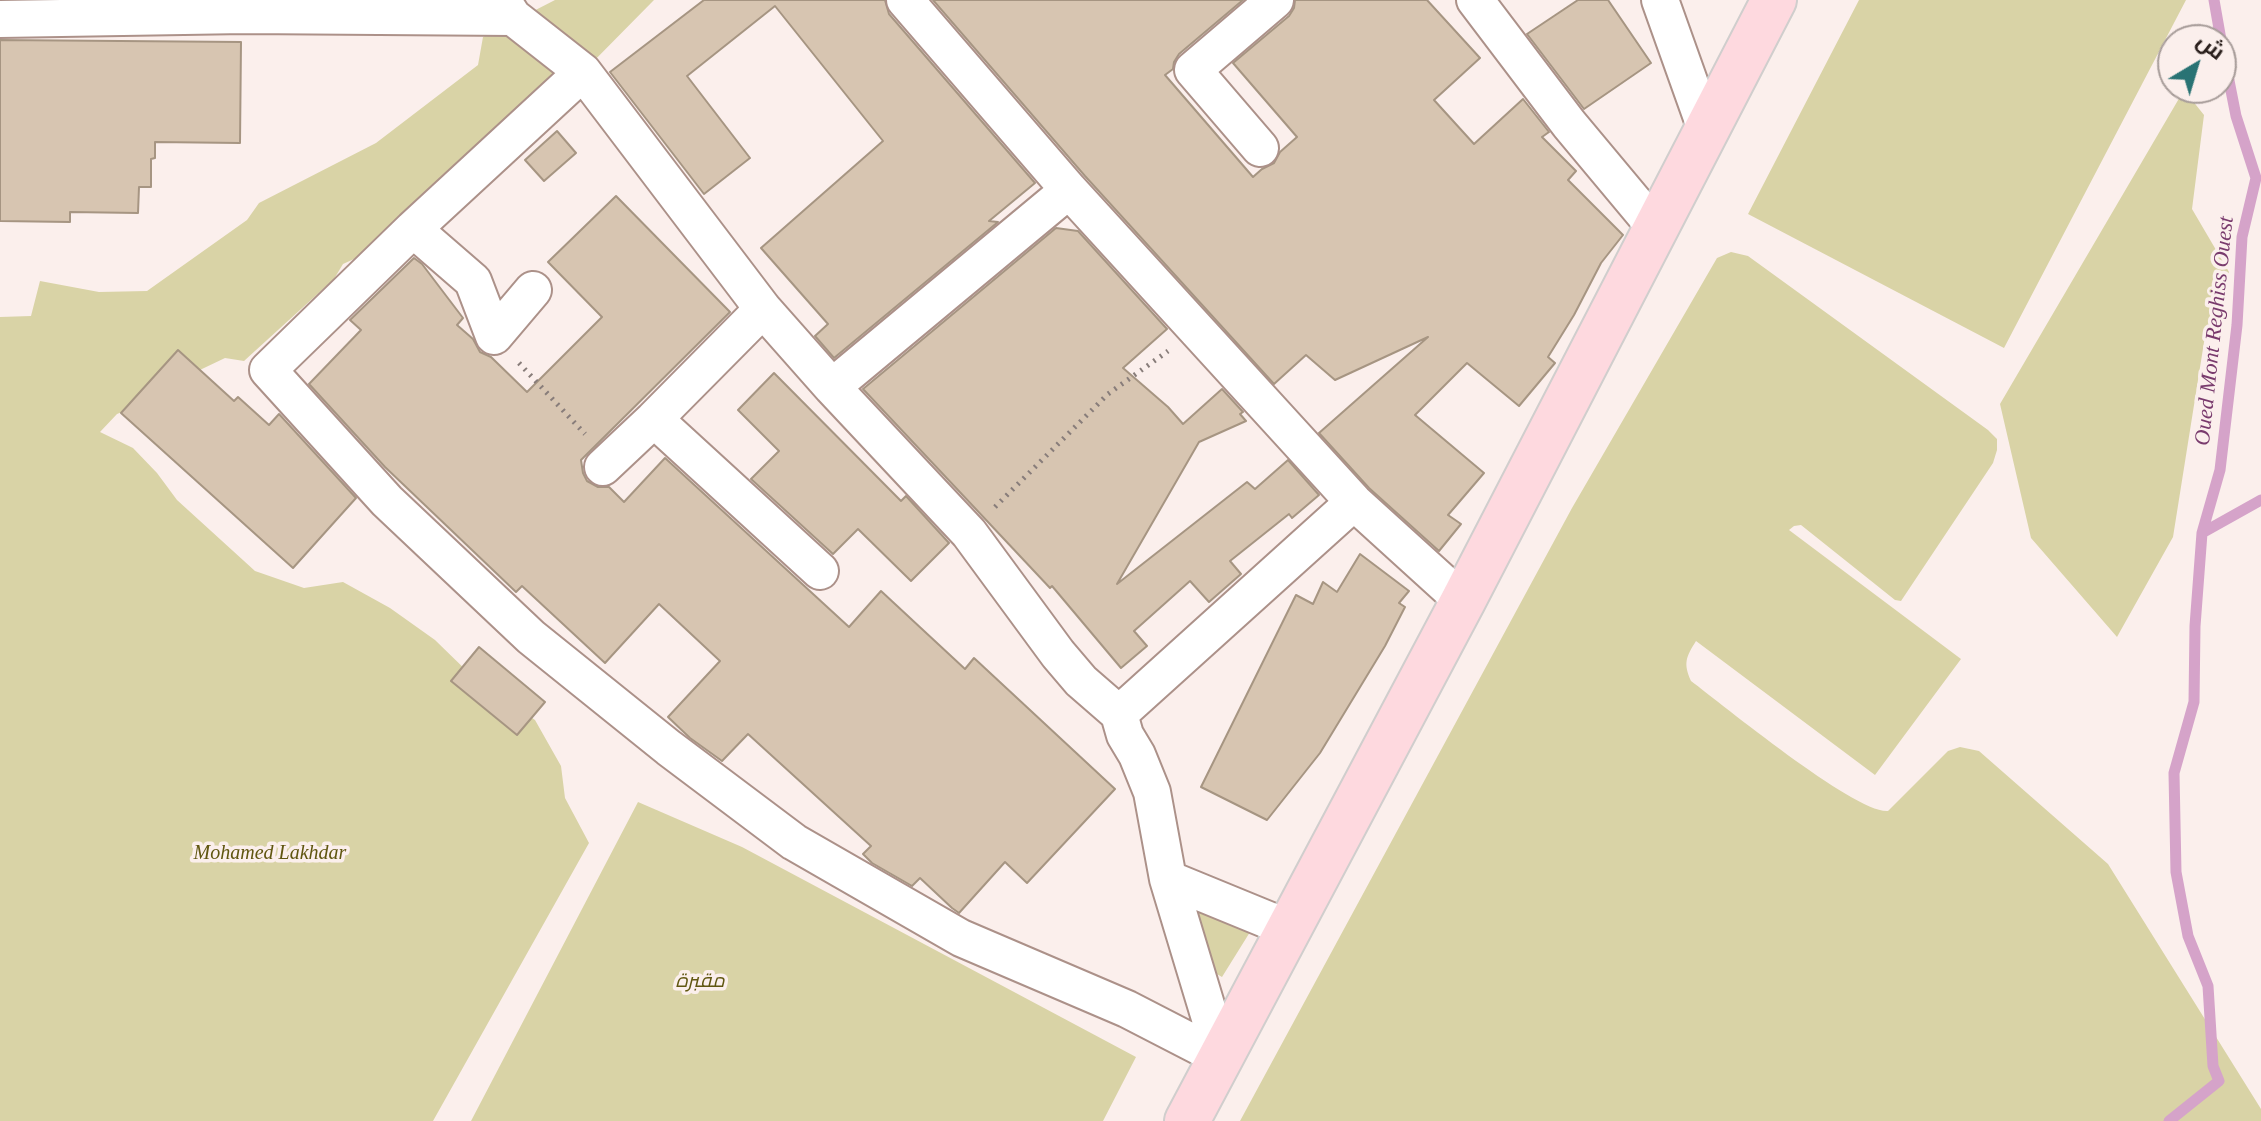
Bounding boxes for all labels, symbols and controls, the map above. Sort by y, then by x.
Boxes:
north arrow [2157,24,2237,104]
text: ش [2192,28,2230,65]
water label: Oued Mont Reghiss Ouest [2190,215,2240,447]
park label: Mohamed Lakhdar [194,842,346,866]
park label: مقبرة [675,970,725,994]

